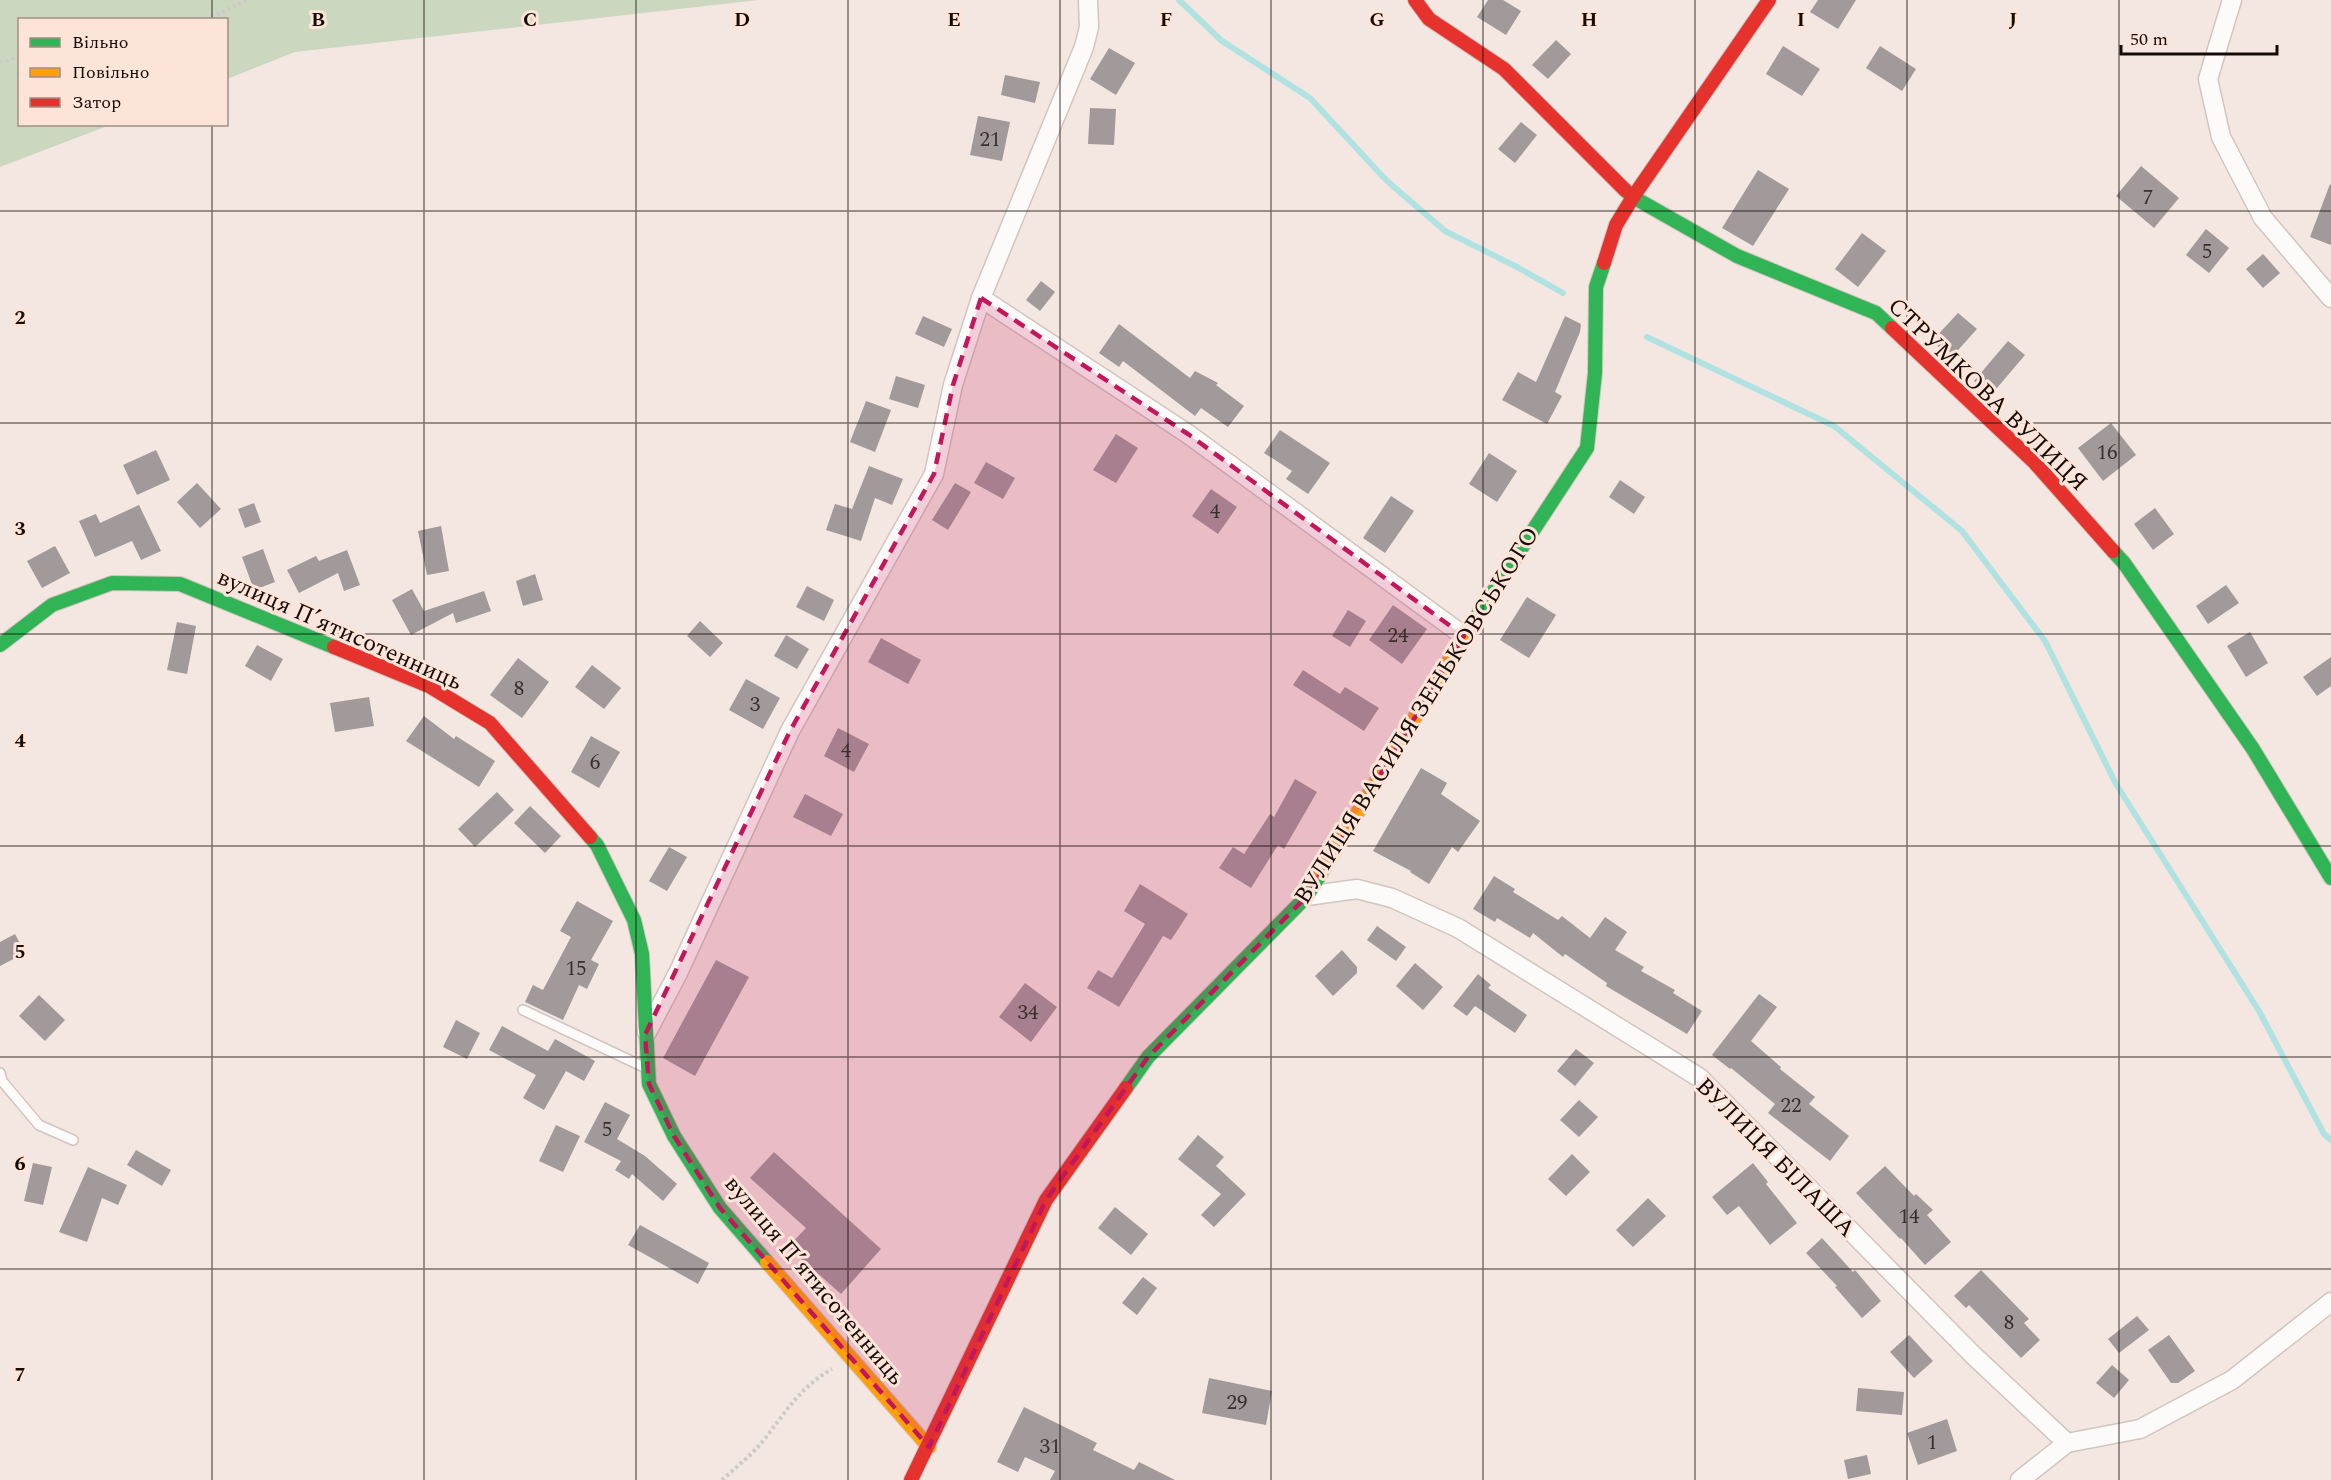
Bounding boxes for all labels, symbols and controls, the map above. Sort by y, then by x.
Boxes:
text: B [311,5,325,35]
text: C [523,5,537,35]
text: D [734,5,750,35]
text: E [947,5,961,35]
text: F [1160,5,1172,35]
text: G [1369,5,1385,35]
text: H [1581,5,1597,35]
text: I [1797,5,1805,35]
text: J [2009,5,2017,35]
legend [18,18,228,126]
scale bar [2121,18,2277,56]
text: 50 m [2130,26,2168,53]
text: Вільно [72,29,129,56]
text: Повільно [72,59,149,86]
text: Затор [72,89,121,116]
house number: 21 [980,124,1001,156]
house number: 7 [2143,182,2153,214]
house number: 5 [2202,236,2212,268]
street label: СТРУМКОВА ВУЛИЦЯ [1879,289,2096,500]
text: 2 [14,303,26,333]
house number: 16 [2097,437,2118,469]
house number: 4 [1210,496,1221,528]
text: 3 [14,514,26,544]
street label: ВУЛИЦЯ ВАСИЛЯ ЗЕНЬКОВСЬКОГО [1285,520,1548,911]
street label: вулиця Пʼятисотенниць [211,560,468,700]
house number: 24 [1388,620,1409,652]
house number: 8 [514,673,524,705]
house number: 3 [750,689,761,721]
text: 4 [14,726,26,756]
house number: 4 [841,735,852,767]
house number: 6 [590,747,600,779]
text: 5 [14,937,26,967]
house number: 15 [566,953,587,985]
house number: 34 [1018,997,1039,1029]
street label: ВУЛИЦЯ БІЛАША [1687,1069,1864,1246]
house number: 22 [1781,1090,1802,1122]
house number: 5 [602,1114,612,1146]
text: 6 [14,1149,26,1179]
street label: вулиця Пʼятисотенниць [715,1168,913,1394]
house number: 14 [1899,1201,1920,1233]
house number: 8 [2004,1307,2014,1339]
text: 7 [14,1360,26,1390]
house number: 29 [1227,1387,1248,1419]
house number: 1 [1927,1427,1937,1459]
house number: 31 [1040,1431,1061,1463]

